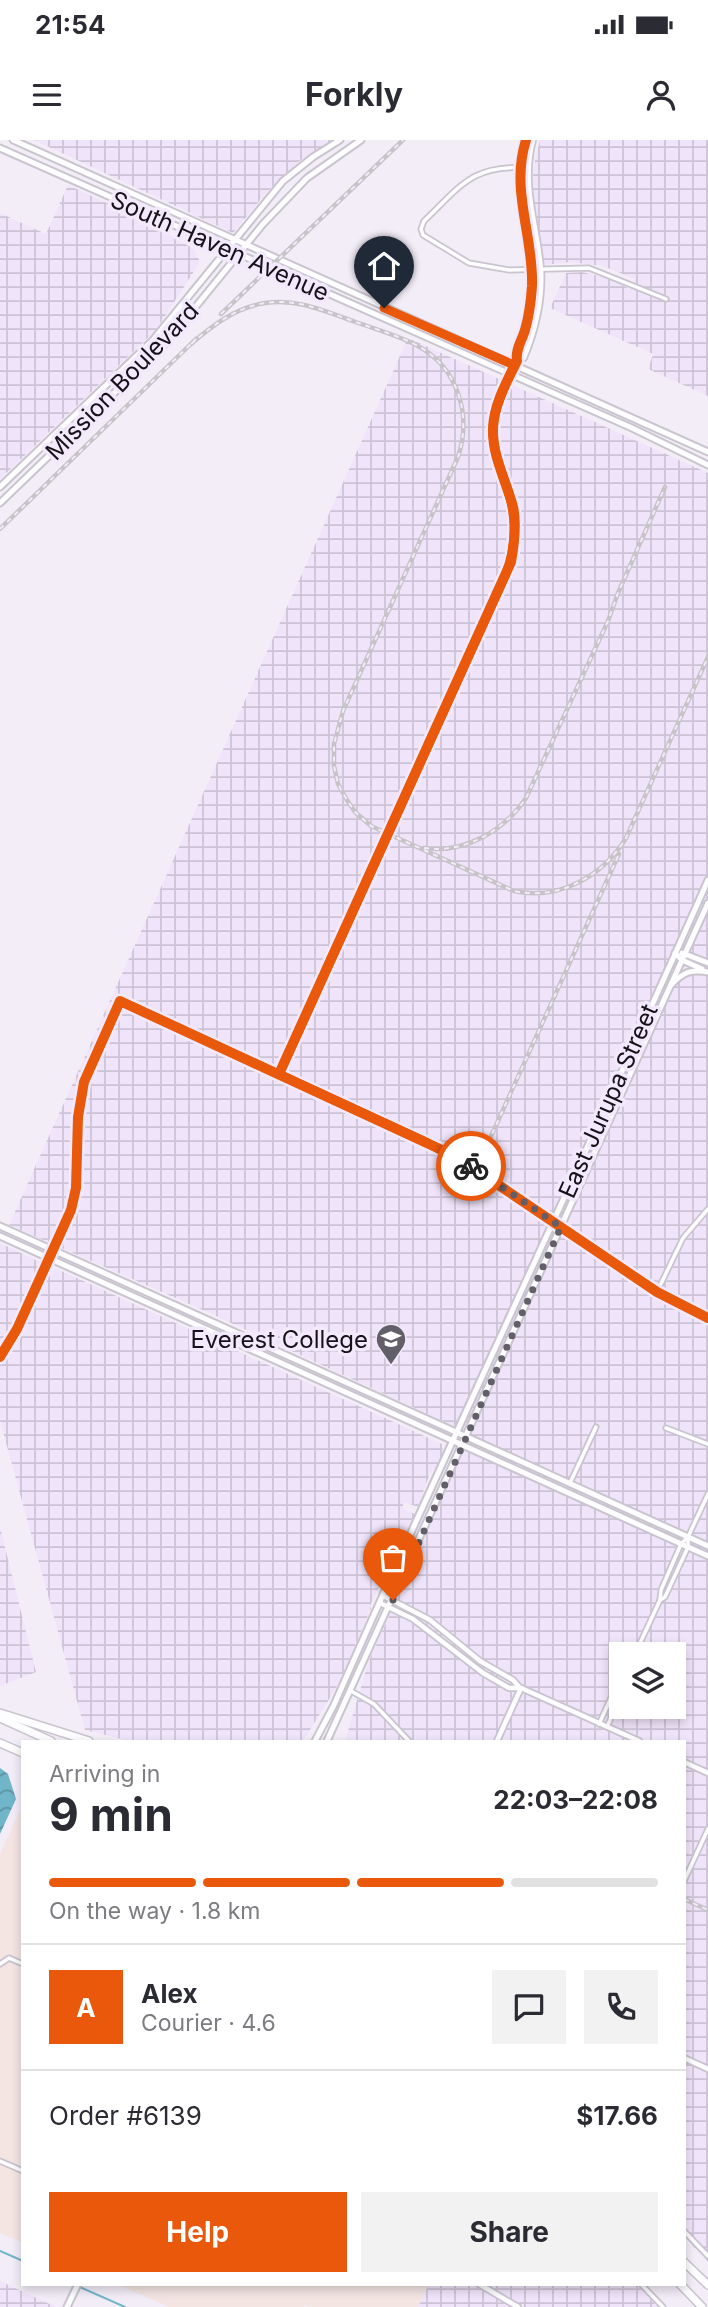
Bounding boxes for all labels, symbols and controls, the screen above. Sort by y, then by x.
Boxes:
text: 21:54 [35,9,105,40]
text: Forkly [305,75,403,114]
icon: menu [28,76,66,114]
icon: person [642,76,680,114]
street label: South Haven Avenue [106,185,334,307]
pin [354,236,414,308]
icon: home [365,247,403,285]
street label: Mission Boulevard [39,296,205,466]
street label: East Jurupa Street [552,999,664,1202]
courier [436,1131,506,1201]
icon: bike [452,1147,490,1185]
school or university icon: Everest College [374,1322,408,1366]
place label: Everest College [190,1325,368,1354]
pin [363,1528,423,1600]
icon: bag [374,1539,412,1577]
map controls [609,1642,686,1719]
button: layers [609,1642,686,1719]
text: Arriving in [49,1760,160,1788]
text: 22:03–22:08 [493,1784,658,1815]
text: 9 min [49,1786,173,1842]
text: On the way · 1.8 km [49,1897,260,1925]
button: chat [492,1970,566,2044]
button: phone [584,1970,658,2044]
text: Alex [141,1978,198,2009]
text: A [76,1992,96,2023]
text: Courier · 4.6 [141,2009,276,2037]
text: Order #6139 [49,2100,202,2131]
text: $17.66 [576,2100,658,2131]
button: Help [49,2192,347,2272]
button: Share [361,2192,658,2272]

